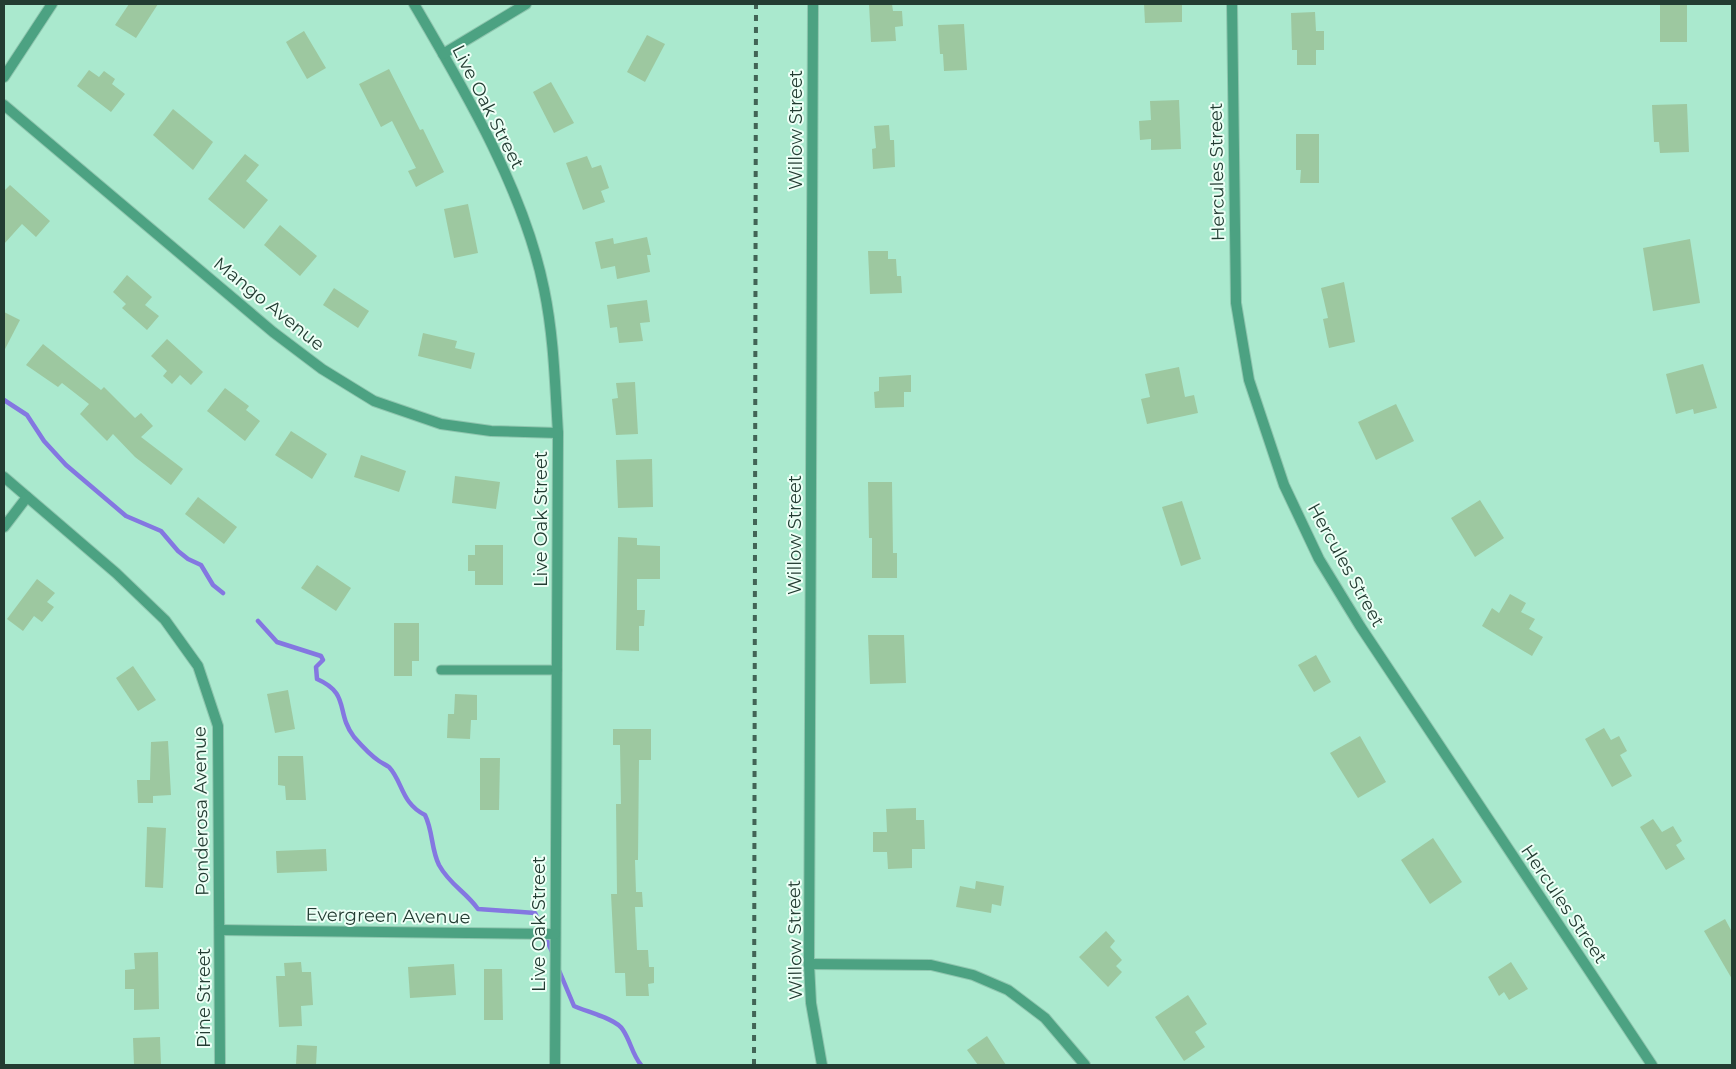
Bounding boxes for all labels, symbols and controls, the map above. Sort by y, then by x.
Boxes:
street label: Live Oak Street [447,41,529,173]
street label: Willow Street [785,70,807,190]
street label: Hercules Street [1205,103,1229,241]
street label: Mango Avenue [209,253,329,355]
street label: Live Oak Street [530,451,552,587]
street label: Willow Street [784,475,806,595]
street label: Hercules Street [1303,499,1389,631]
street label: Ponderosa Avenue [189,726,213,896]
street label: Hercules Street [1516,840,1612,968]
street label: Live Oak Street [528,856,550,992]
street label: Willow Street [783,880,807,1000]
street label: Evergreen Avenue [305,904,471,928]
street label: Pine Street [193,948,215,1048]

